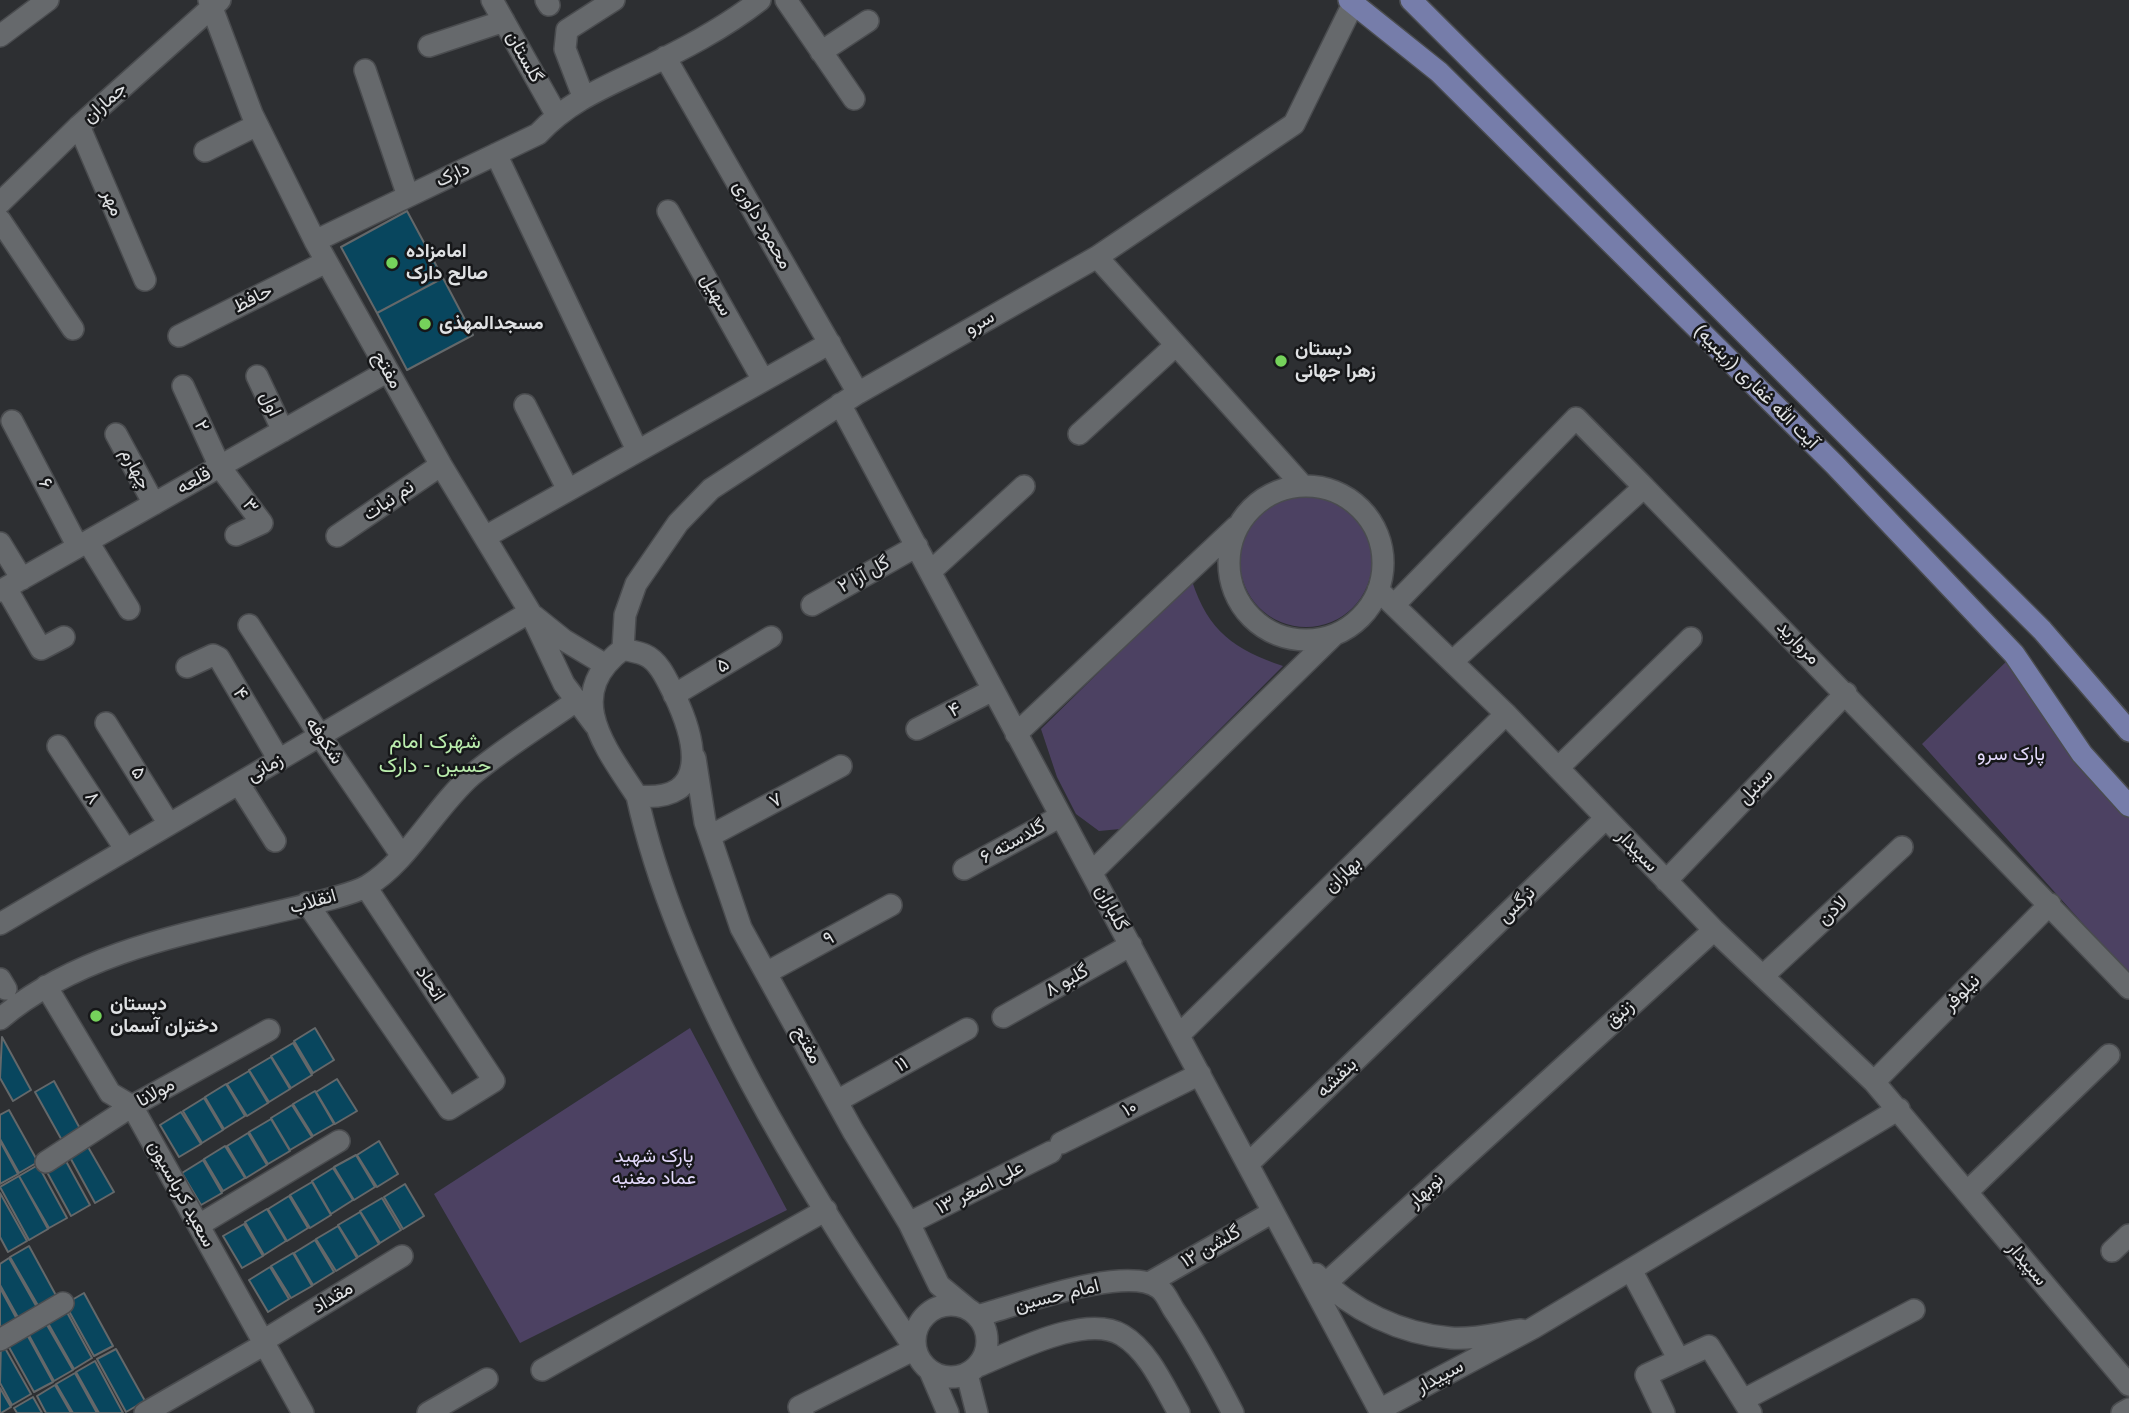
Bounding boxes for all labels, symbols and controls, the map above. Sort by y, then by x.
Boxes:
street label: گلستان [501,27,547,87]
street label: جماران [78,77,132,129]
street label: دارک [432,157,474,193]
street label: محمود داوری [727,177,797,273]
street label: مهر [96,186,128,220]
place label: امامزاده صالح دارک [406,241,488,285]
marker: امامزاده صالح دارک [384,255,400,271]
street label: سهیل [695,270,737,320]
street label: حافظ [230,280,276,318]
street label: سرو [961,306,999,340]
place label: مسجدالمهذی [439,313,544,335]
marker: مسجدالمهذی [417,316,433,332]
street label: آیت الله غفاری (زینبیه) [1689,320,1823,454]
place label: دبستان زهرا جهانی [1295,339,1376,383]
street label: مفتح [367,347,407,393]
marker: دبستان زهرا جهانی [1273,353,1289,369]
street label: اول [254,388,286,420]
street label: ۲ [189,417,213,435]
street label: چهارم [115,444,155,494]
street label: قلعه [173,462,215,500]
street label: ۶ [33,475,57,493]
street label: نم نبات [359,476,419,526]
street label: ۳ [237,494,263,518]
street label: گل آرا ۲ [834,552,894,598]
street label: مروارید [1772,616,1824,670]
street label: ۵ [712,653,734,679]
street label: ۴ [227,683,253,705]
street label: ۴ [945,697,965,723]
street label: شکوفه [300,713,348,769]
district label: شهرک امام حسین - دارک [379,729,491,779]
park label: پارک سرو [1977,744,2045,766]
street label: زمانی [243,749,287,787]
street label: ۵ [125,762,151,784]
street label: سنبل [1734,764,1778,810]
street label: ۸ [79,787,105,809]
street label: ۷ [766,788,786,814]
street label: گلدسته ۶ [976,815,1050,869]
street label: سپیدار [1611,825,1663,877]
street label: بهاران [1320,852,1366,898]
street label: گلباران [1090,881,1132,935]
street label: نرگس [1494,882,1540,928]
street label: انقلاب [287,885,339,919]
street label: لادن [1813,891,1853,931]
street label: ۹ [819,927,839,951]
street label: گلبو ۸ [1041,960,1093,1002]
street label: اتحاد [410,962,450,1006]
street label: نیلوفر [1939,970,1985,1016]
place label: دبستان دختران آسمان [110,994,218,1038]
street label: زنبق [1601,995,1639,1033]
marker: دبستان دختران آسمان [88,1008,104,1024]
street label: مفتح [787,1022,827,1068]
street label: ۱۱ [892,1052,912,1078]
street label: بنفشه [1312,1053,1362,1103]
street label: مولانا [133,1073,179,1113]
street label: ۱۰ [1119,1096,1141,1122]
street label: سعید کرباسیون [142,1137,220,1251]
park label: پارک شهید عماد مغنیه [612,1146,696,1190]
street label: علی اصغر ۱۳ [932,1156,1028,1220]
street label: نوبهار [1403,1169,1449,1213]
street label: گلشن ۱۲ [1177,1221,1245,1273]
street label: سپیدار [2002,1237,2052,1291]
street label: امام حسین [1012,1275,1102,1317]
street label: مقداد [309,1277,357,1319]
street label: سپیدار [1412,1355,1468,1399]

